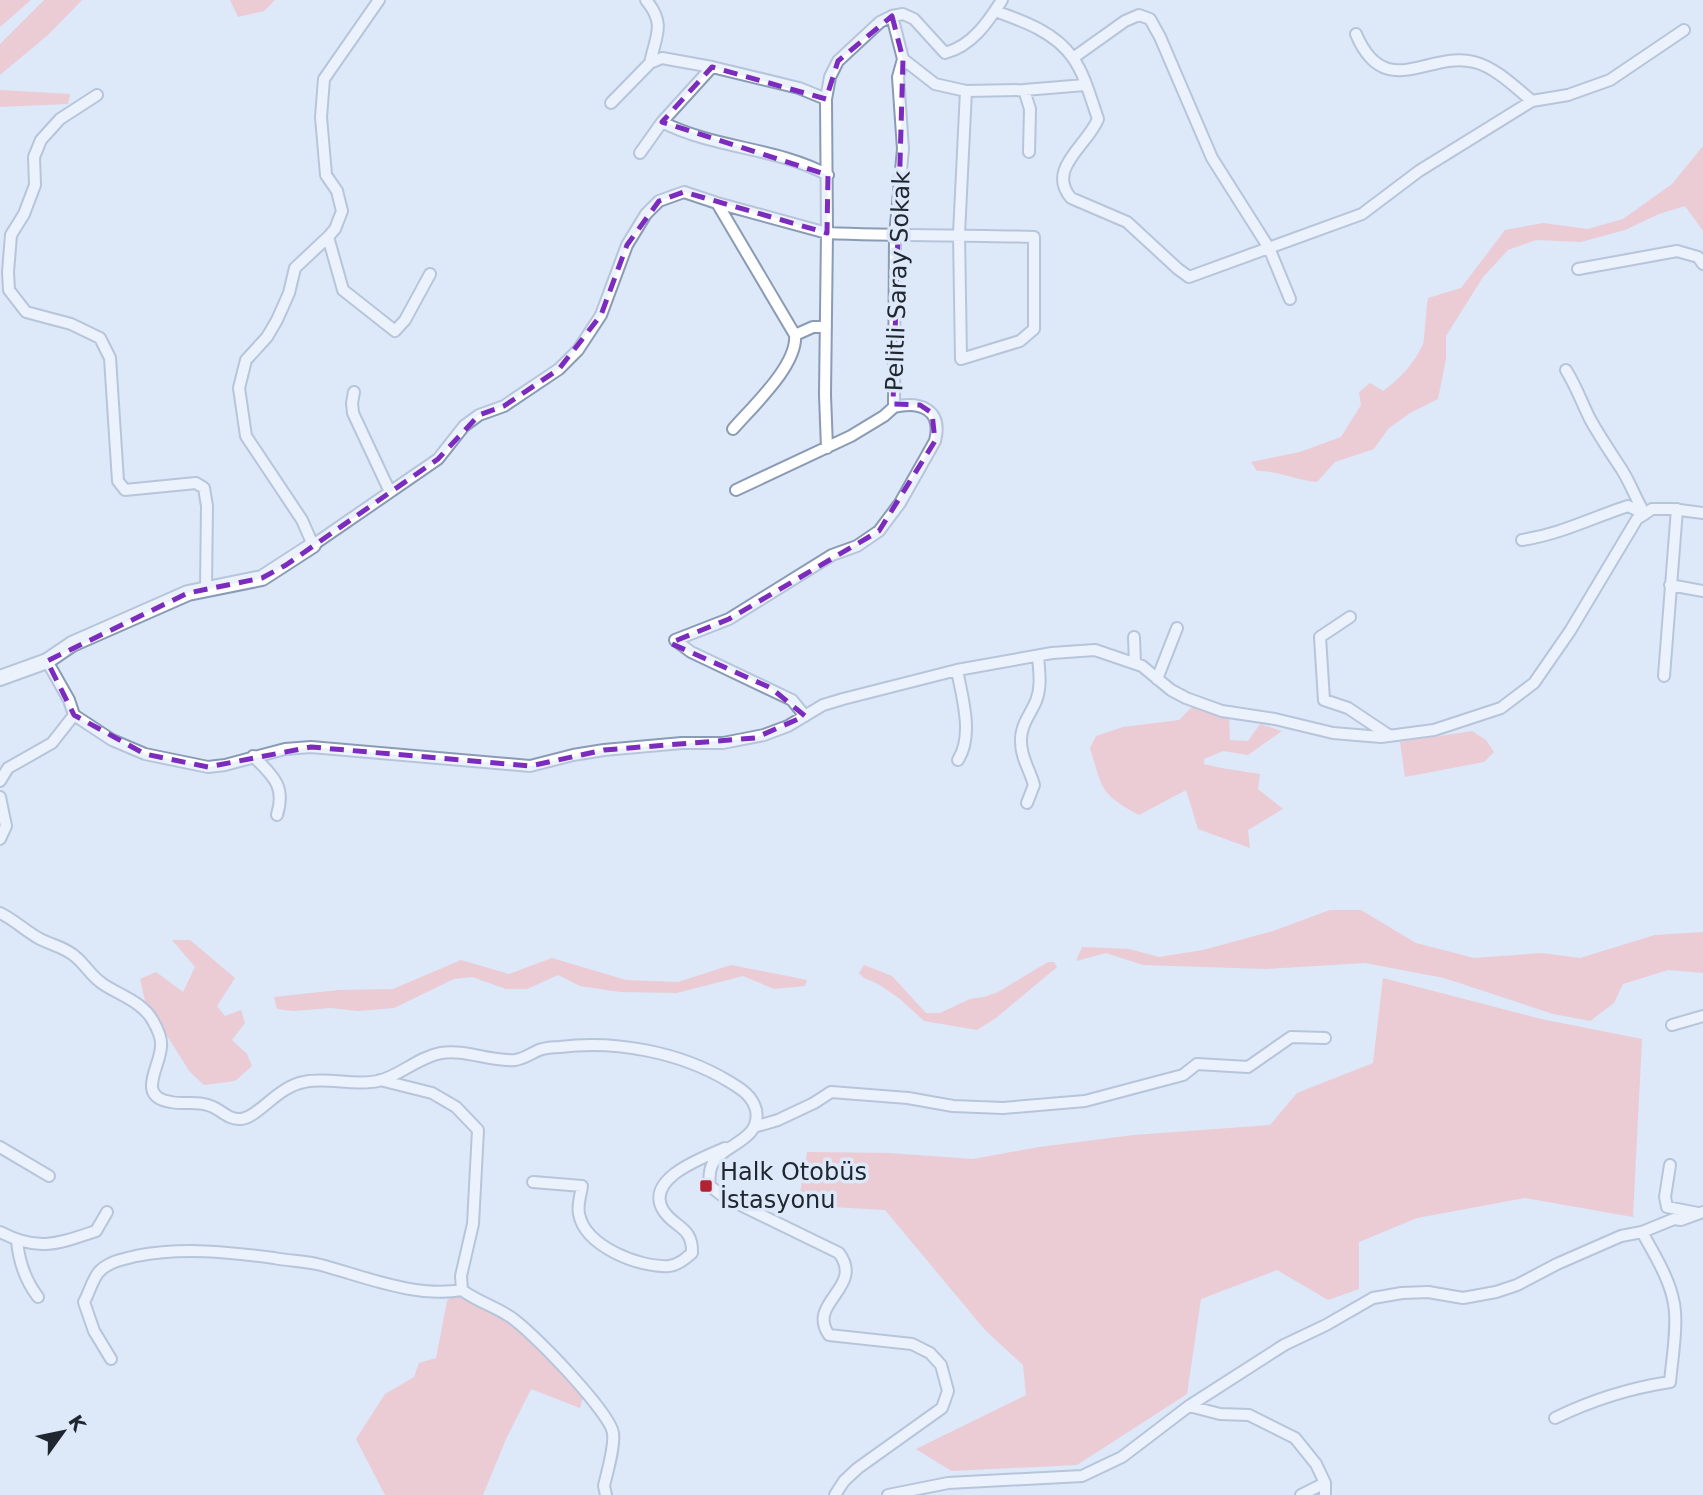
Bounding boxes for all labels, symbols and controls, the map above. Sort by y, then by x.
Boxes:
street label: Pelitli Saray Sokak [880,170,916,392]
place label: Halk Otobüs İstasyonu [720,1158,867,1214]
marker: Halk Otobüs İstasyonu [698,1178,714,1194]
north arrow [28,1397,98,1467]
text: K [64,1411,91,1436]

